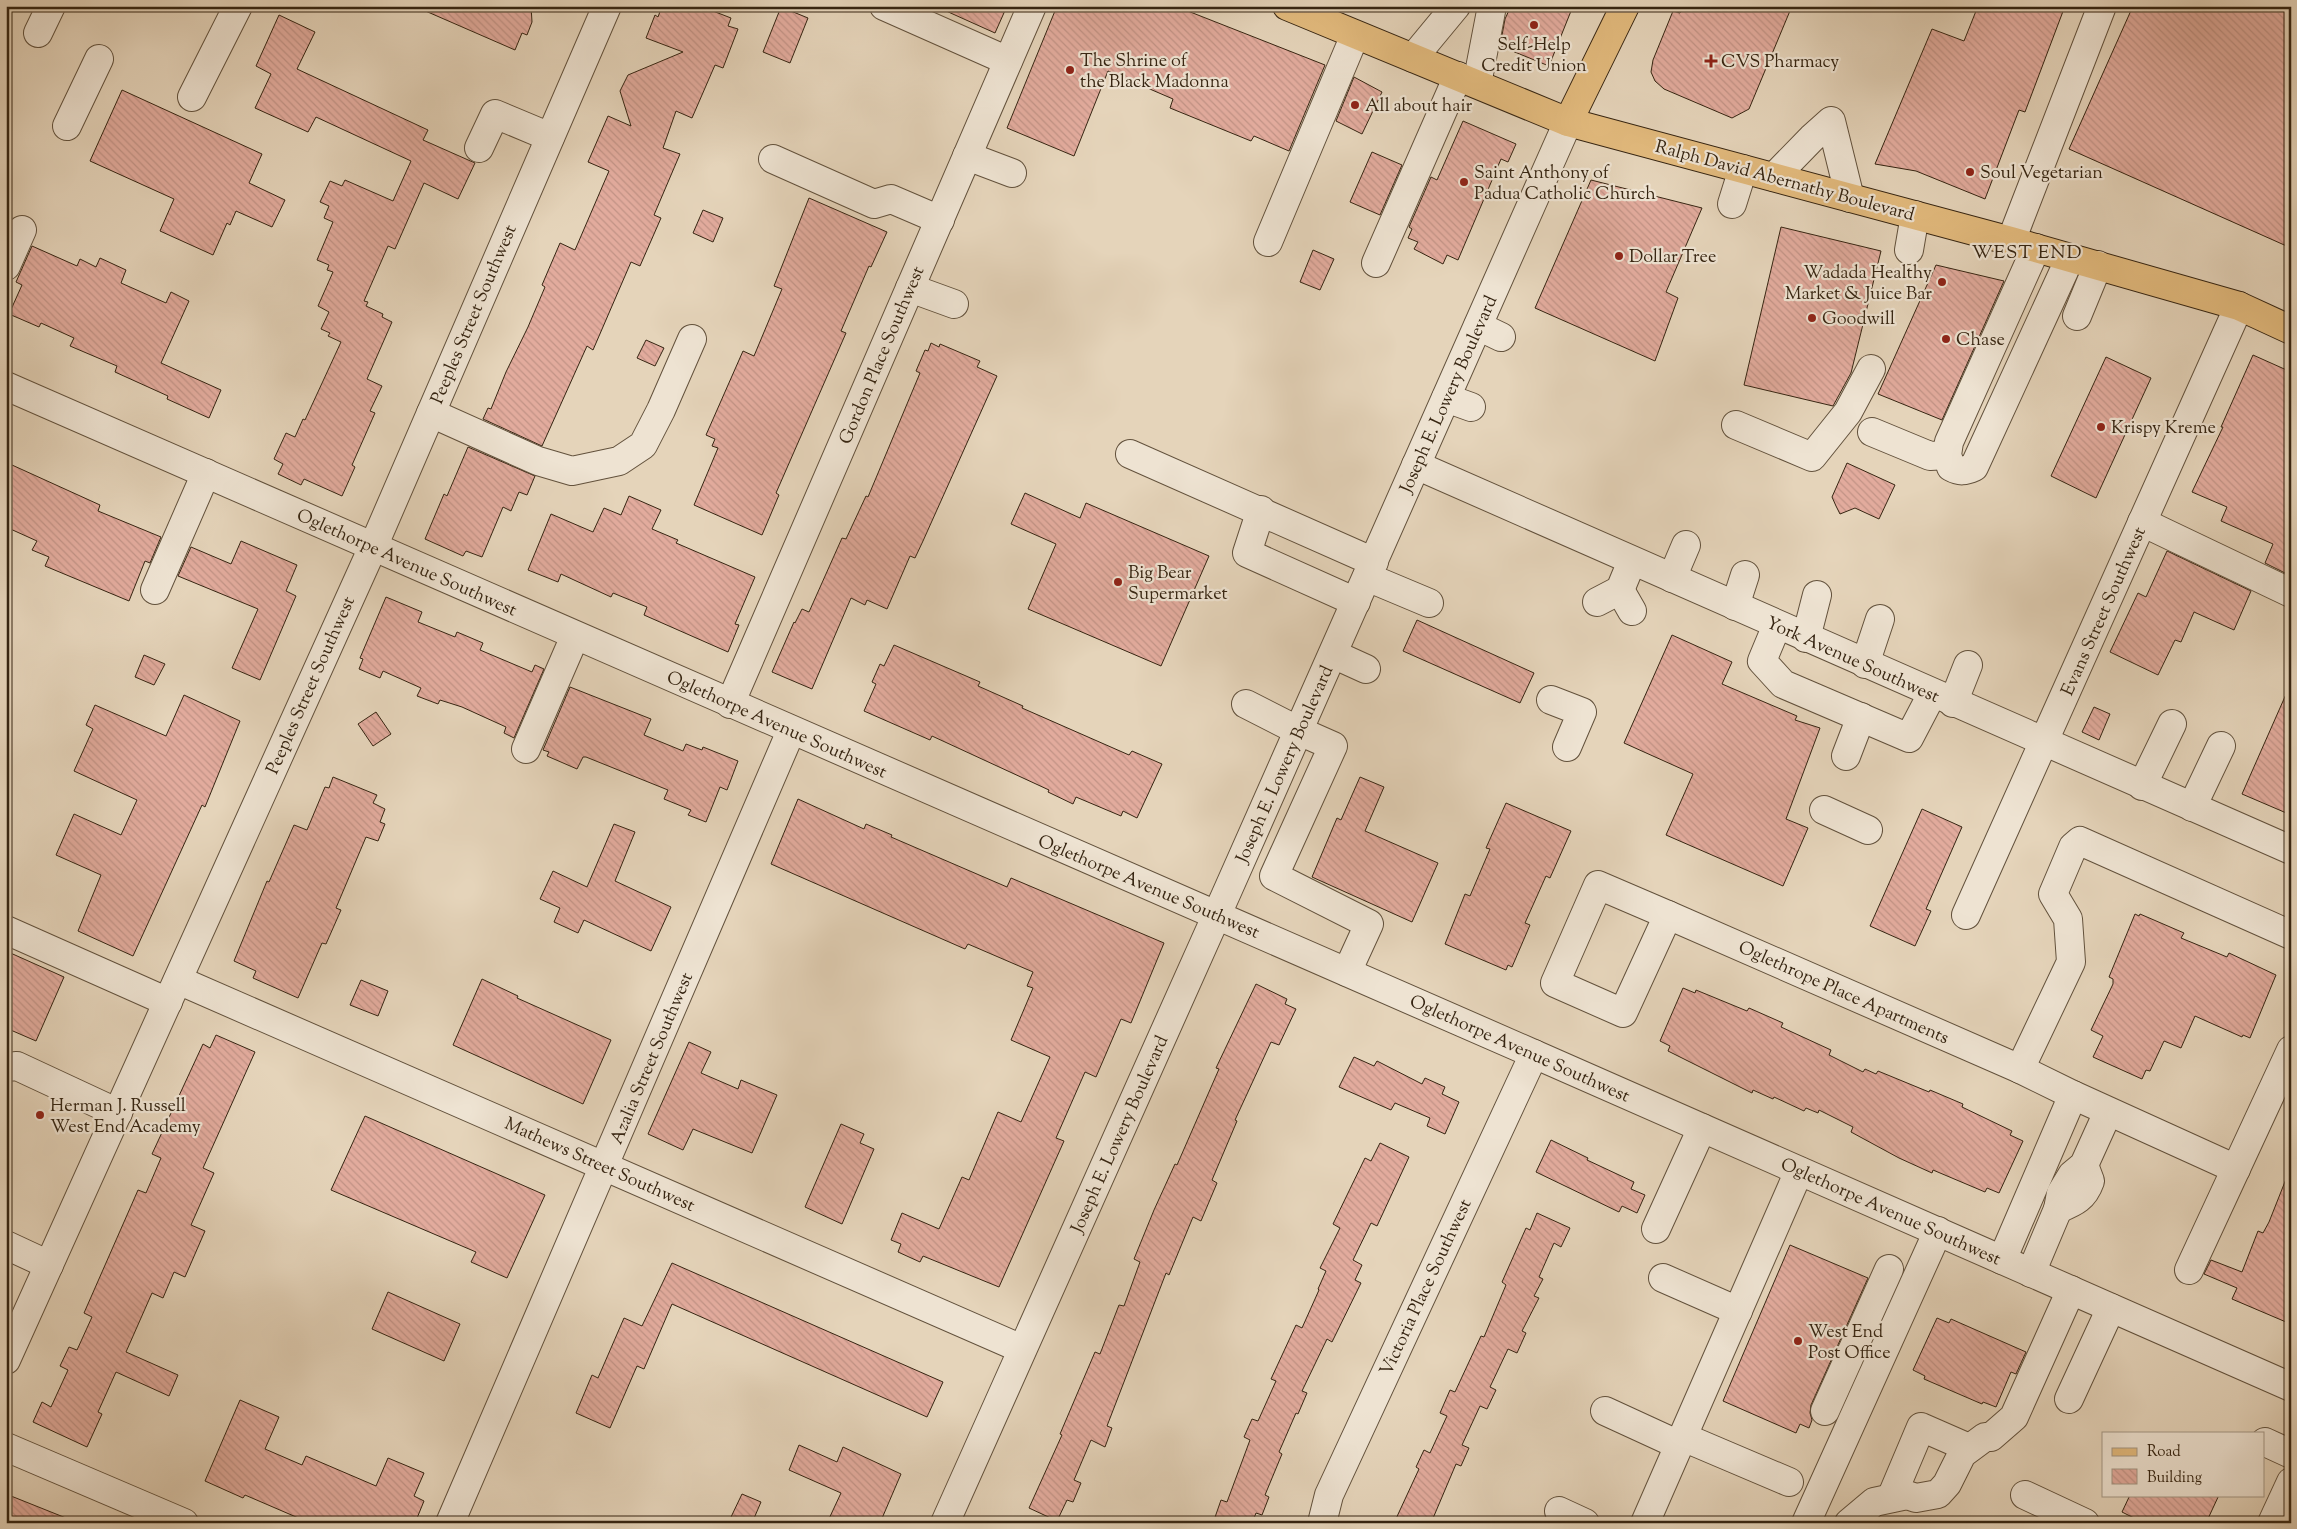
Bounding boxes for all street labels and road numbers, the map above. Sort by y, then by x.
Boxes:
street label: Ralph David Abernathy Boulevard [1652,135,1917,229]
street label: Peeples Street Southwest [425,221,524,408]
street label: Gordon Place Southwest [834,263,932,449]
street label: Joseph E. Lowery Boulevard [1394,292,1505,499]
street label: Oglethorpe Avenue Southwest [292,503,520,624]
street label: Evans Street Southwest [2056,523,2154,700]
street label: Peeples Street Southwest [261,593,363,779]
street label: York Avenue Southwest [1761,611,1943,711]
street label: Joseph E. Lowery Boulevard [1230,662,1341,869]
street label: Oglethorpe Avenue Southwest [662,665,890,786]
street label: Oglethorpe Avenue Southwest [1033,829,1263,946]
street label: Oglethrope Place Apartments [1734,936,1953,1052]
street label: Azalia Street Southwest [605,969,701,1149]
street label: Oglethorpe Avenue Southwest [1405,989,1633,1110]
street label: Joseph E. Lowery Boulevard [1065,1032,1176,1239]
street label: Mathews Street Southwest [500,1112,699,1220]
street label: Oglethorpe Avenue Southwest [1776,1152,2004,1273]
street label: Victoria Place Southwest [1374,1195,1479,1380]

